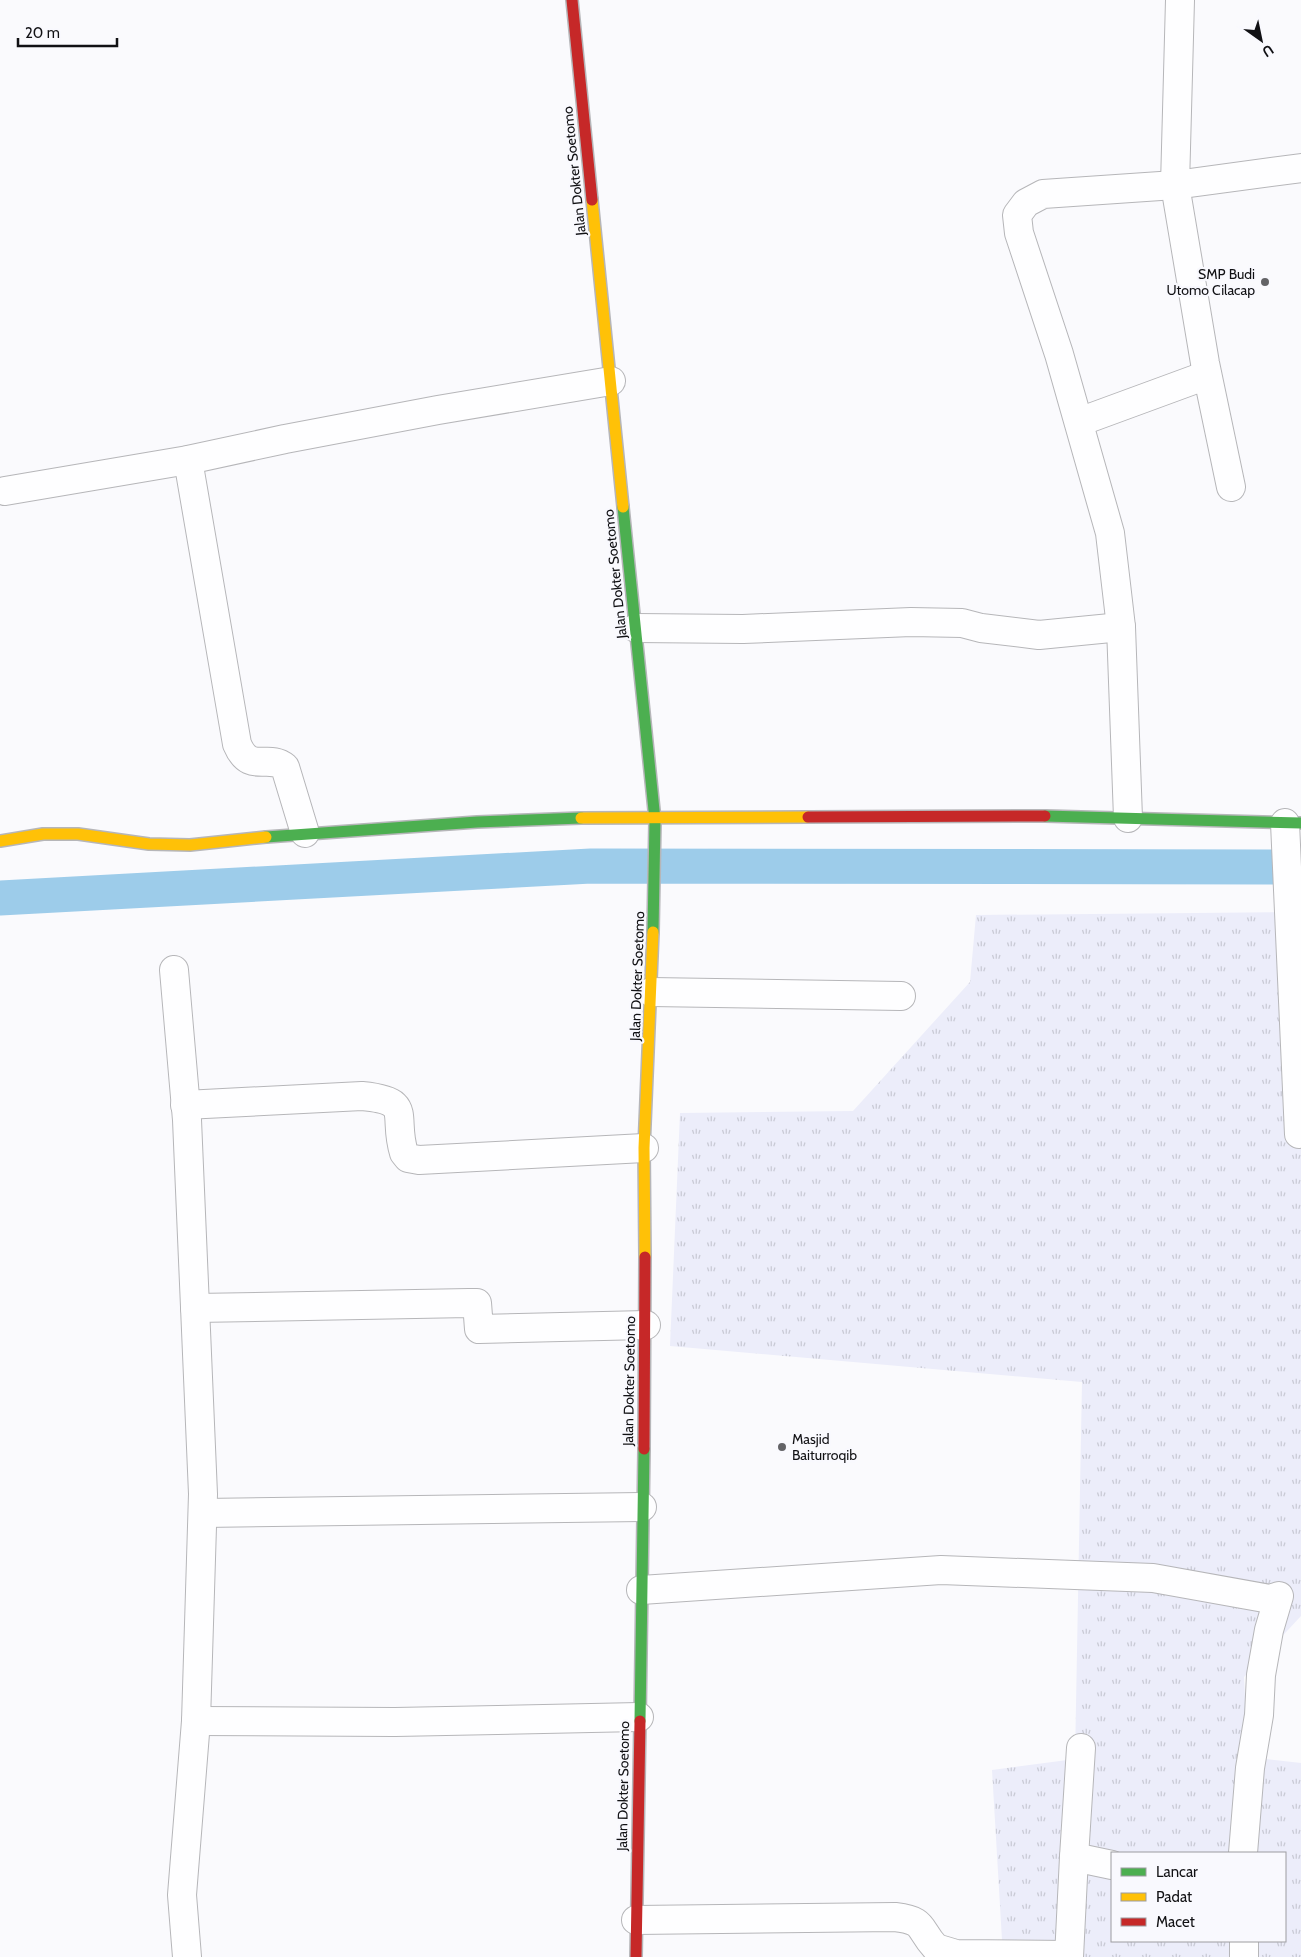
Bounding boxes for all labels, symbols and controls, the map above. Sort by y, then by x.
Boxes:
scale bar [18,15,116,47]
north arrow [1236,15,1286,65]
text: 20 m [25,24,60,42]
text: U [1259,41,1277,61]
street label: Jalan Dokter Soetomo [558,105,590,238]
place label: SMP Budi Utomo Cilacap [1167,265,1255,299]
marker: SMP Budi Utomo Cilacap [1259,276,1271,288]
street label: Jalan Dokter Soetomo [599,508,631,641]
street label: Jalan Dokter Soetomo [626,910,648,1042]
street label: Jalan Dokter Soetomo [619,1316,639,1447]
place label: Masjid Baiturroqib [792,1430,857,1464]
marker: Masjid Baiturroqib [776,1441,788,1453]
street label: Jalan Dokter Soetomo [613,1721,633,1852]
legend [1111,1852,1286,1942]
text: Lancar [1156,1863,1198,1881]
text: Padat [1156,1888,1192,1906]
text: Macet [1156,1913,1195,1931]

